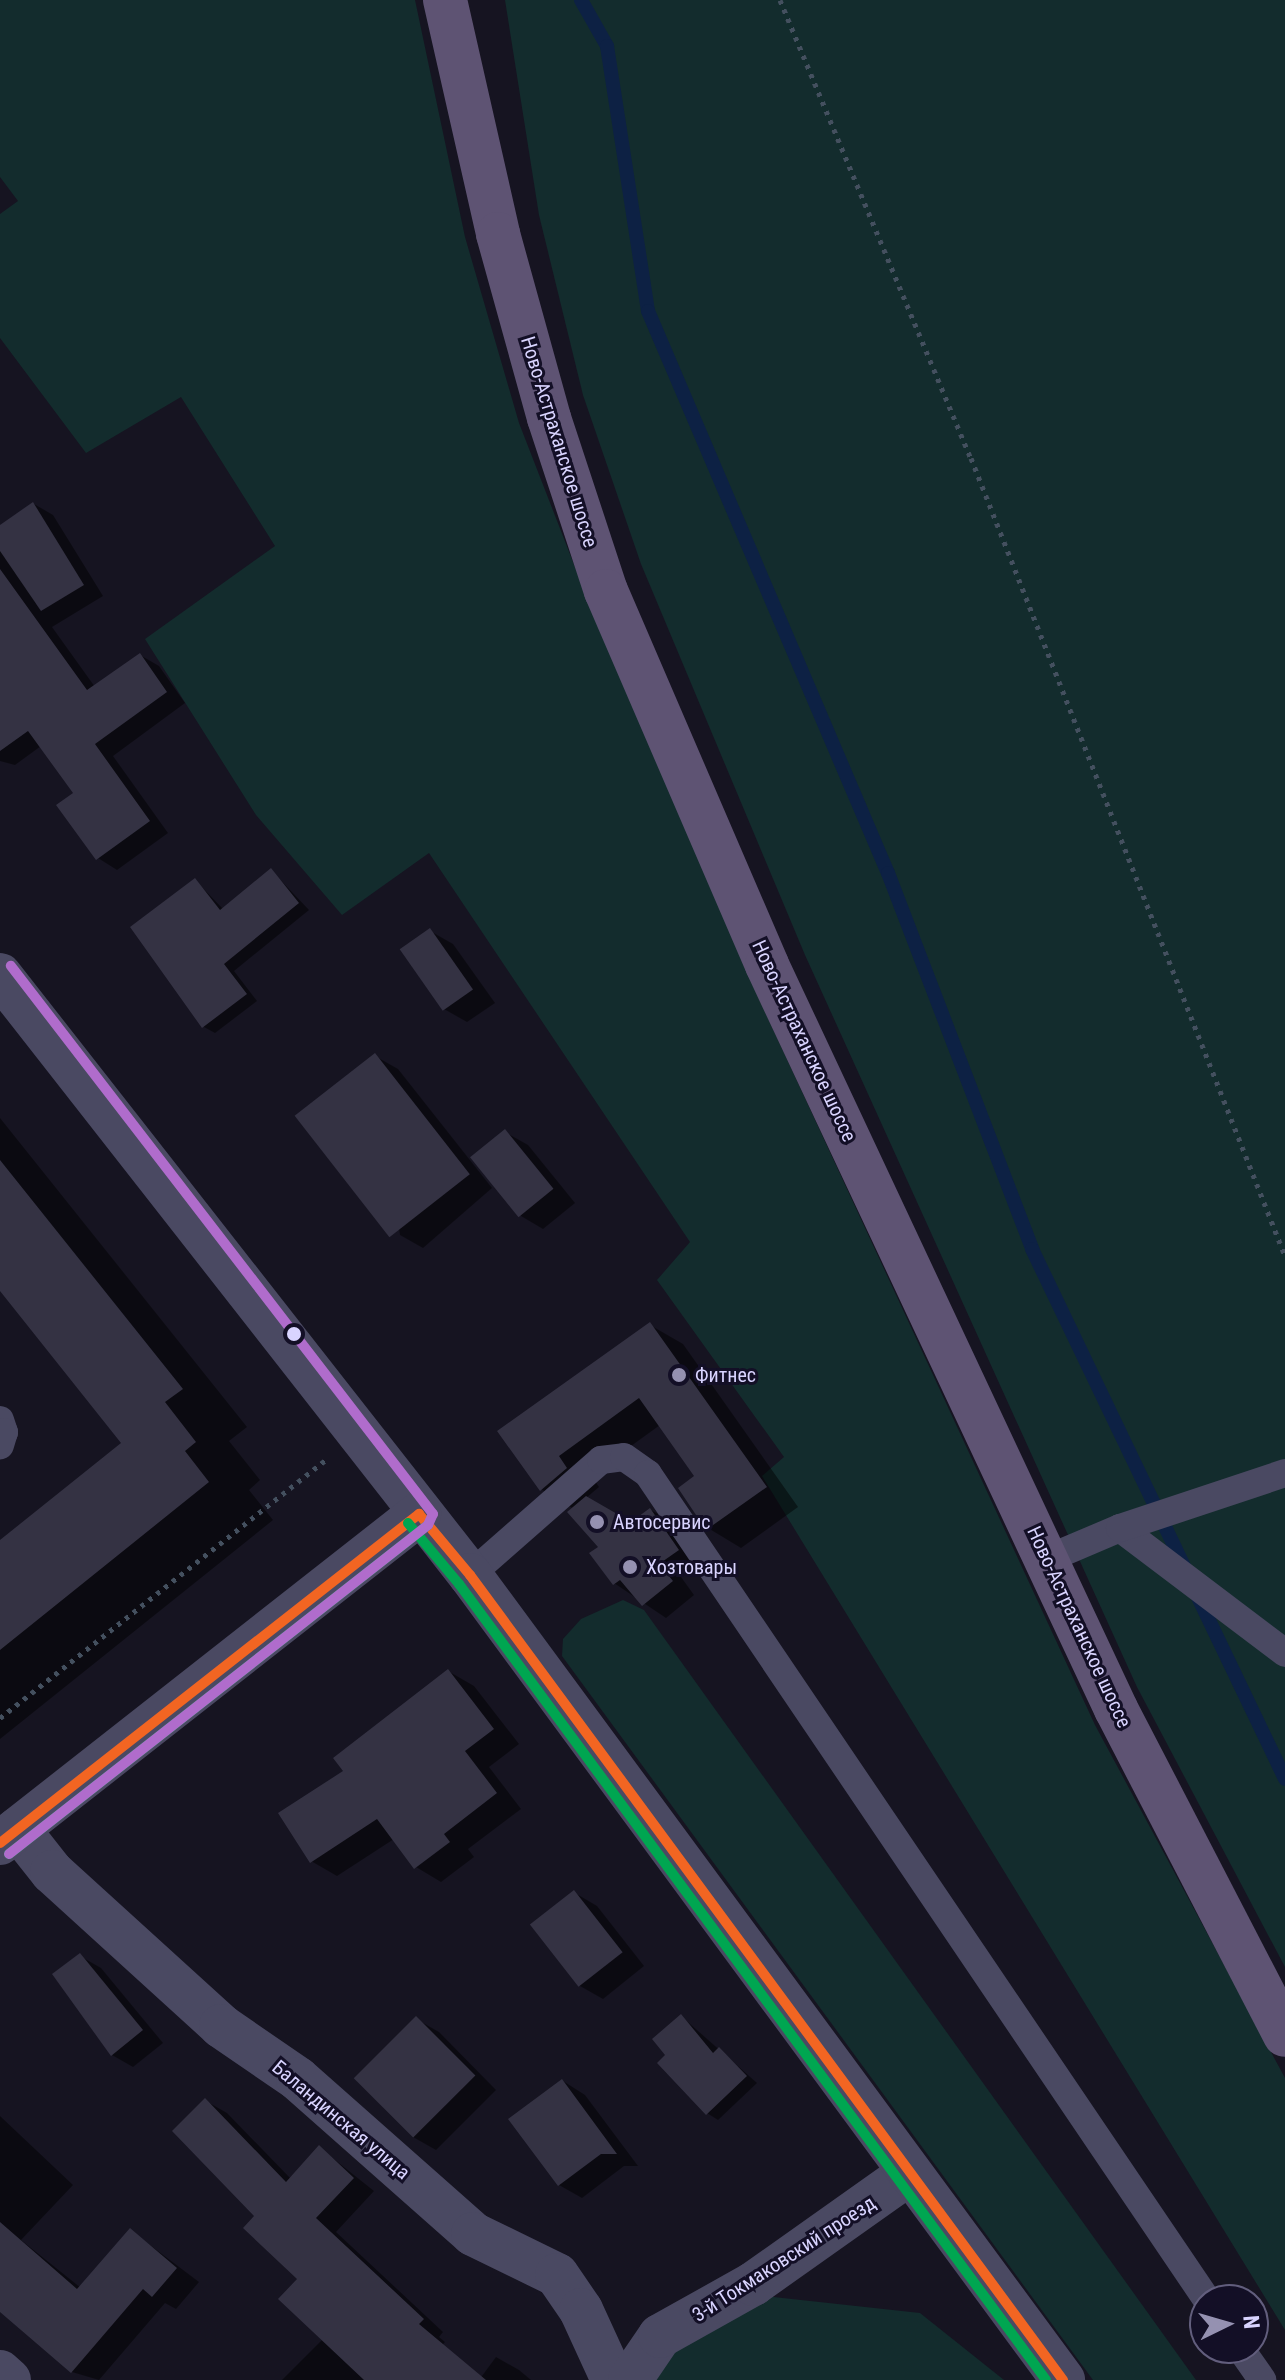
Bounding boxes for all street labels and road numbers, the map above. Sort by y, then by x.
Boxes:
street label: Ново-Астраханское шоссе [515,334,603,550]
street label: Ново-Астраханское шоссе [747,937,861,1145]
street label: Ново-Астраханское шоссе [1022,1523,1136,1731]
street label: Баландинская улица [267,2055,415,2185]
street label: 3-й Токмаковский проезд [688,2191,880,2327]

